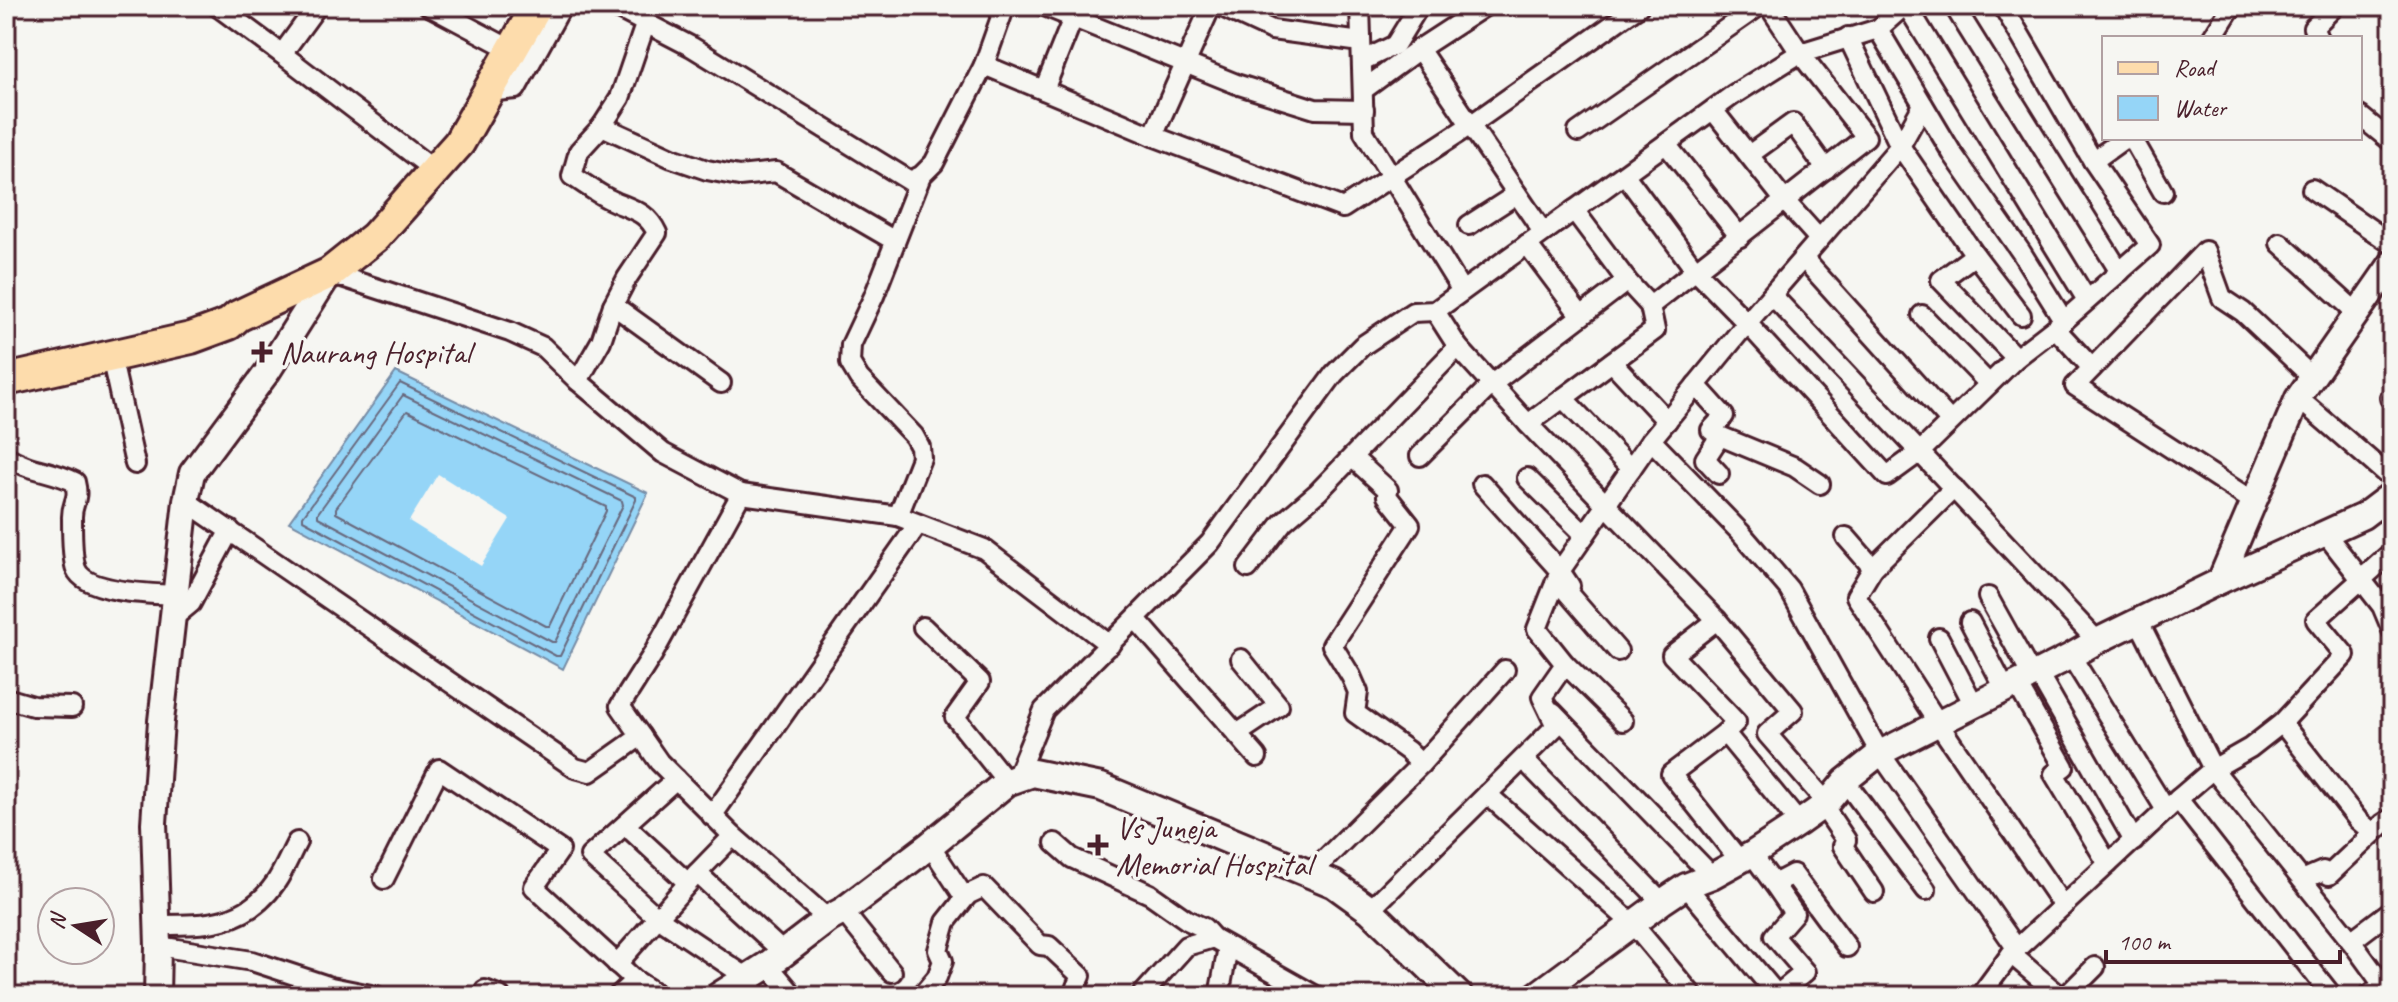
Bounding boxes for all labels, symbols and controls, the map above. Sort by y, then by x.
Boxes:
legend [2102,36,2362,140]
text: Road [2174,53,2218,83]
text: Water [2174,93,2229,123]
place label: Naurang Hospital [280,332,476,373]
marker: Naurang Hospital [251,341,273,363]
place label: Vs Juneja Memorial Hospital [1116,807,1317,885]
marker: Vs Juneja Memorial Hospital [1087,834,1109,856]
north arrow [36,886,116,966]
text: N [42,909,73,932]
scale bar [2106,914,2340,964]
text: 100 m [2118,927,2172,957]

